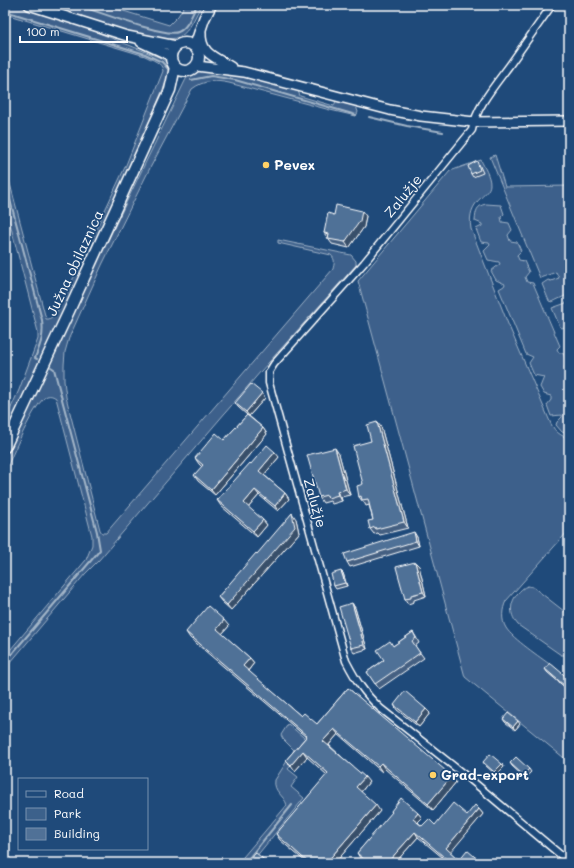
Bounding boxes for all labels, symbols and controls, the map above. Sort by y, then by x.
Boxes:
scale bar [20,18,127,44]
text: 100 m [26,23,60,39]
place label: Pevex [274,155,315,174]
marker: Pevex [261,160,271,170]
street label: Zalužje [379,170,426,221]
street label: Južna obilaznica [42,207,107,319]
street label: Zalužje [299,476,332,530]
place label: Grad-export [441,765,529,784]
marker: Grad-export [428,770,438,780]
legend [18,778,148,850]
text: Road [54,785,84,801]
text: Park [54,805,81,821]
text: Building [54,825,100,841]

